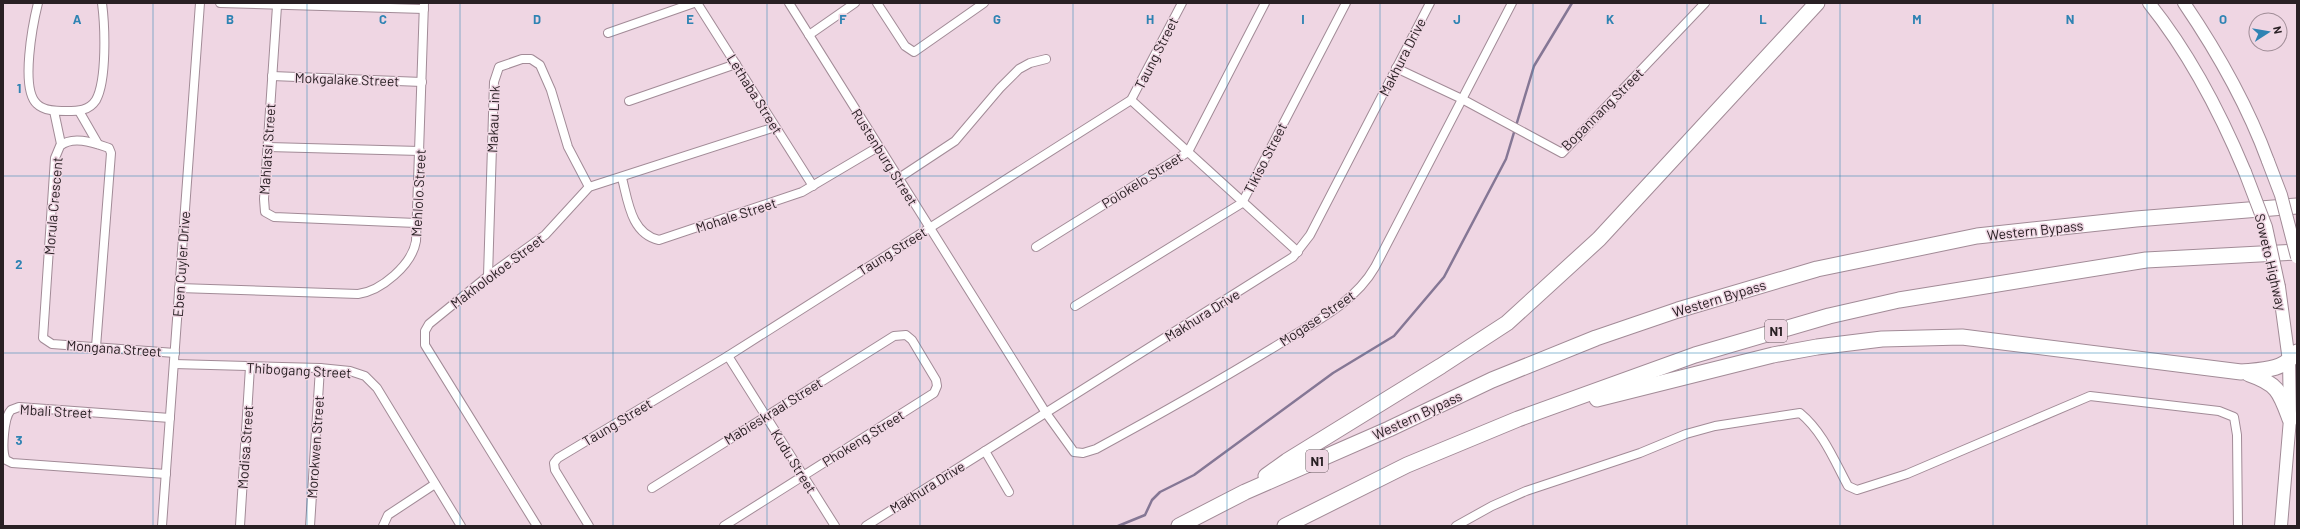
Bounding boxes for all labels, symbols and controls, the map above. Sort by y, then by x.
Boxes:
text: A [73,11,82,27]
text: B [226,11,234,27]
text: C [379,11,387,27]
text: D [533,11,541,27]
text: E [686,11,694,27]
text: F [839,11,847,27]
text: G [993,11,1001,27]
text: H [1146,11,1154,27]
text: I [1301,11,1305,27]
text: J [1453,11,1461,27]
text: K [1606,11,1614,27]
text: L [1759,11,1767,27]
text: M [1912,11,1922,27]
text: N [2066,11,2074,27]
text: O [2219,11,2227,27]
north arrow [2248,12,2288,52]
street label: Taung Street [1131,14,1181,92]
street label: Makhura Drive [1375,15,1429,99]
text: N [2271,25,2285,35]
street label: Lethaba Street [724,51,786,137]
street label: Bopannang Street [1557,64,1647,154]
street label: Mokgalake Street [294,69,400,89]
text: 1 [17,80,21,96]
street label: Makau Link [483,85,503,153]
street label: Mahlatsi Street [255,103,279,195]
street label: Rustenburg Street [848,105,922,209]
street label: Tikiso Street [1240,120,1290,196]
street label: Polokelo Street [1098,148,1186,212]
street label: Mehlolo Street [407,149,429,237]
street label: Morula Crescent [40,156,66,256]
street label: Mohale Street [693,194,779,236]
street label: Eben Cuyler Drive [169,210,193,318]
street label: Soweto Highway [2252,212,2291,313]
street label: Western Bypass [1986,216,2084,244]
street label: Taung Street [854,223,930,279]
street label: Makholokoe Street [447,230,547,312]
text: 2 [15,256,23,272]
street label: Western Bypass [1670,276,1768,320]
street label: Makhura Drive [1161,285,1243,345]
street label: Mogase Street [1276,286,1358,350]
road number: N1 [1765,320,1787,342]
street label: Mongana Street [66,336,162,360]
street label: Thibogang Street [246,359,352,381]
street label: Mabieskraal Street [721,374,825,448]
street label: Western Bypass [1370,387,1465,443]
street label: Morokwen Street [303,395,327,499]
street label: Taung Street [579,395,655,449]
street label: Mbali Street [19,401,93,421]
street label: Modisa Street [234,405,256,489]
street label: Phokeng Street [819,406,907,470]
street label: Kudu Street [768,426,820,496]
text: 3 [15,432,23,448]
road number: N1 [1306,450,1328,472]
street label: Makhura Drive [886,457,968,517]

